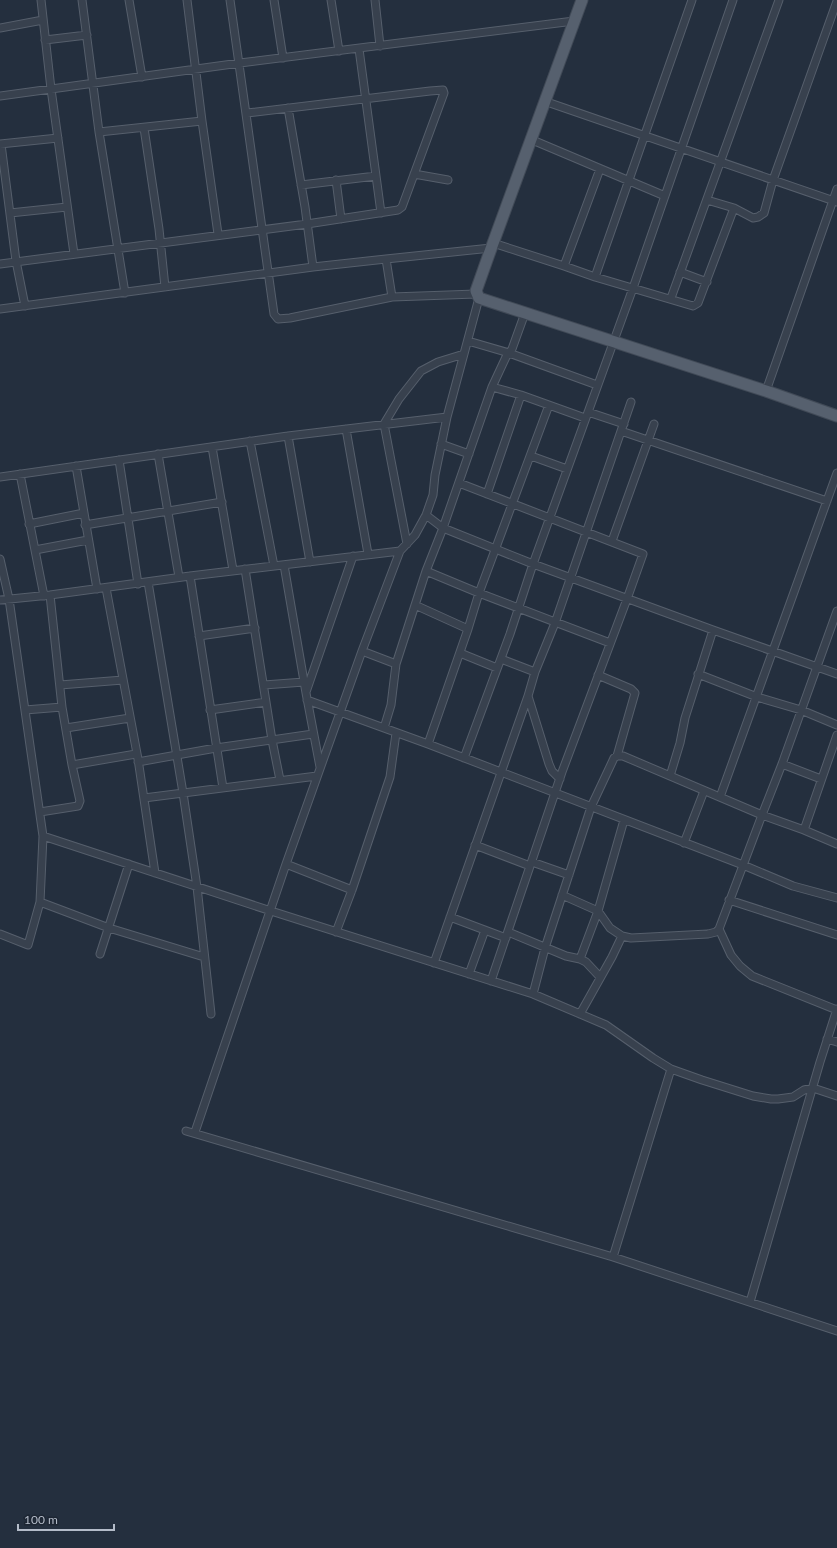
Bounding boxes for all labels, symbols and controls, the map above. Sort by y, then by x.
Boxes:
scale bar [18,1506,114,1532]
text: 100 m [24,1512,58,1527]

